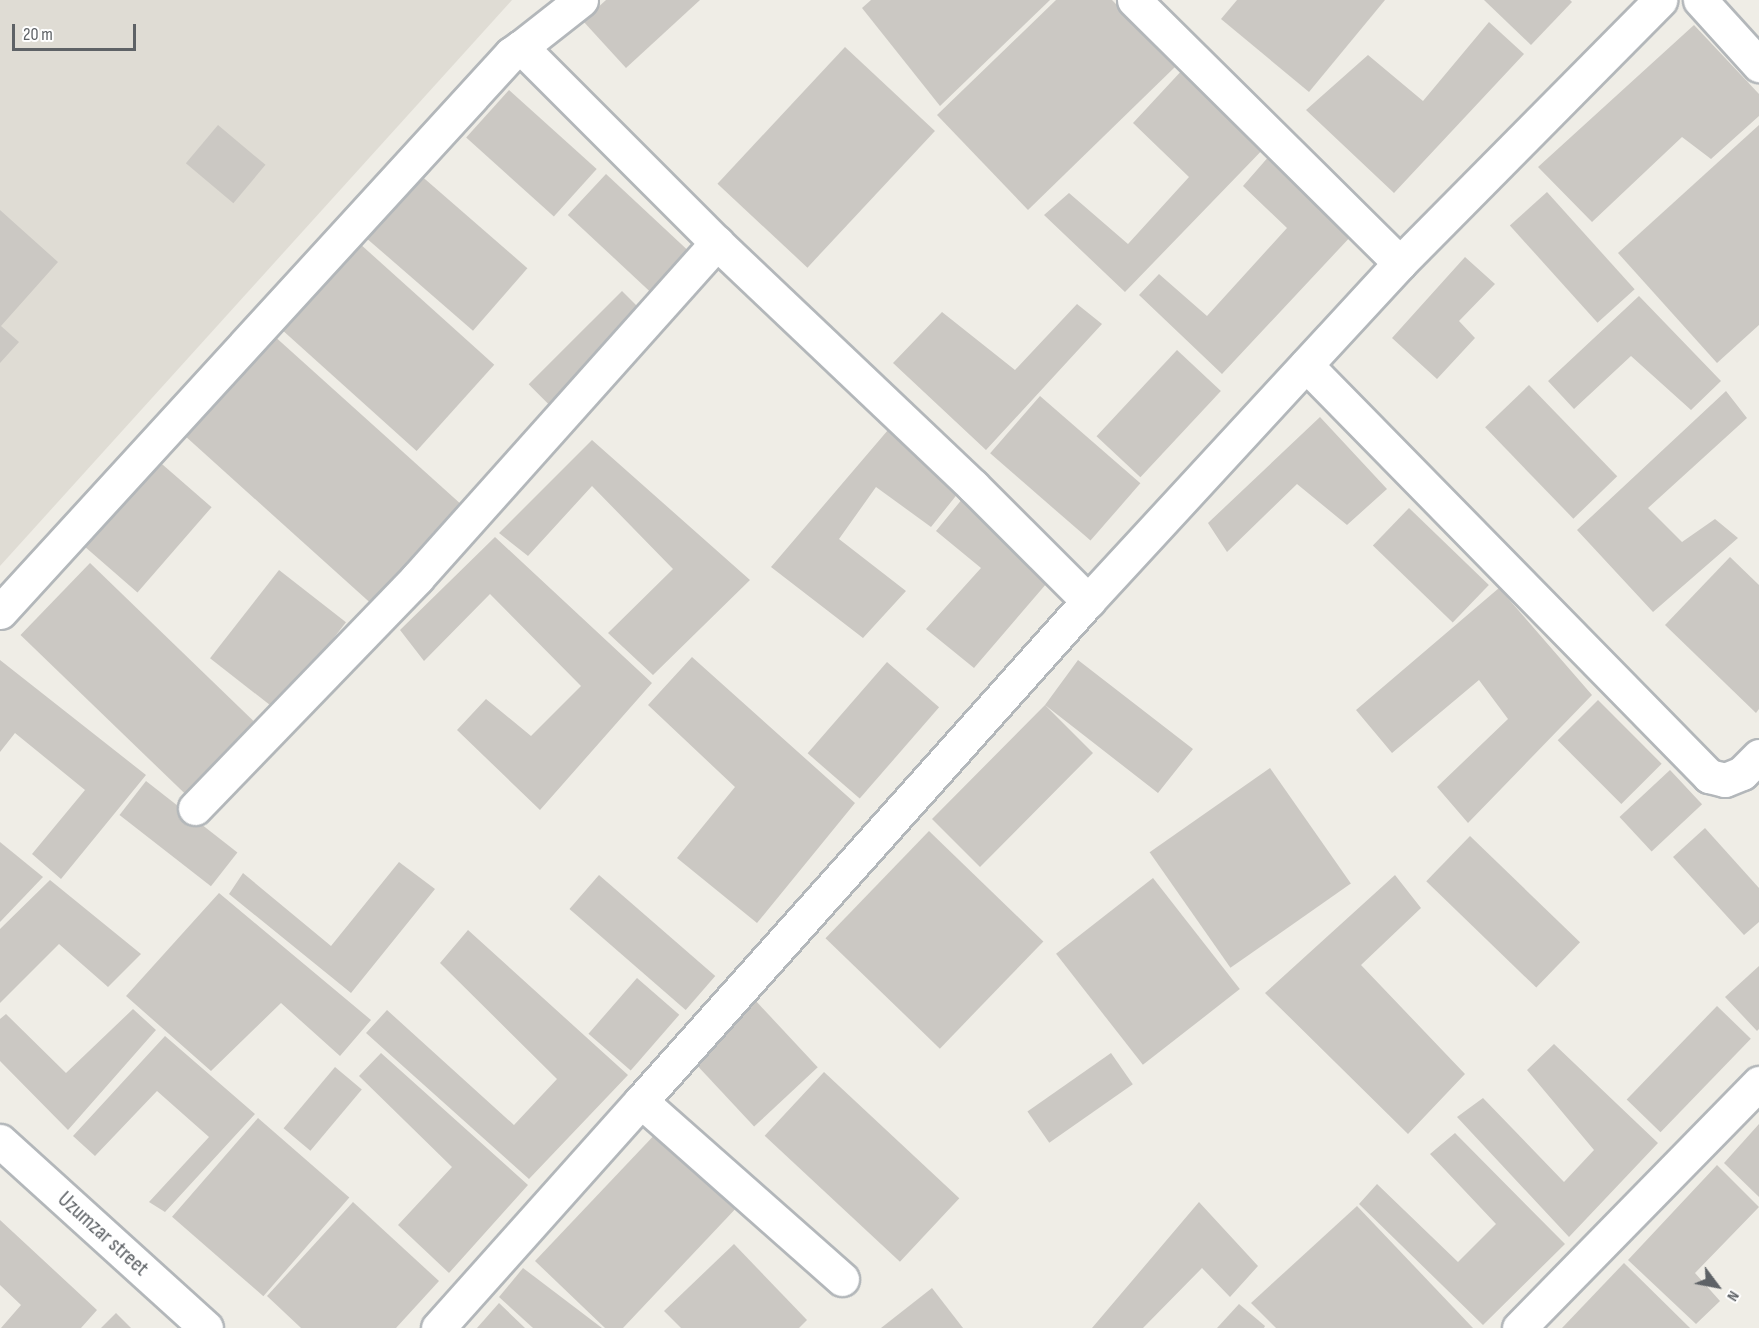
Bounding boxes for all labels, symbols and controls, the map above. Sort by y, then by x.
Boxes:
scale bar [15,12,140,50]
text: 20 m [23,24,53,45]
street label: Uzumzar street [52,1186,154,1282]
north arrow [1687,1256,1747,1316]
text: N [1722,1287,1743,1304]

